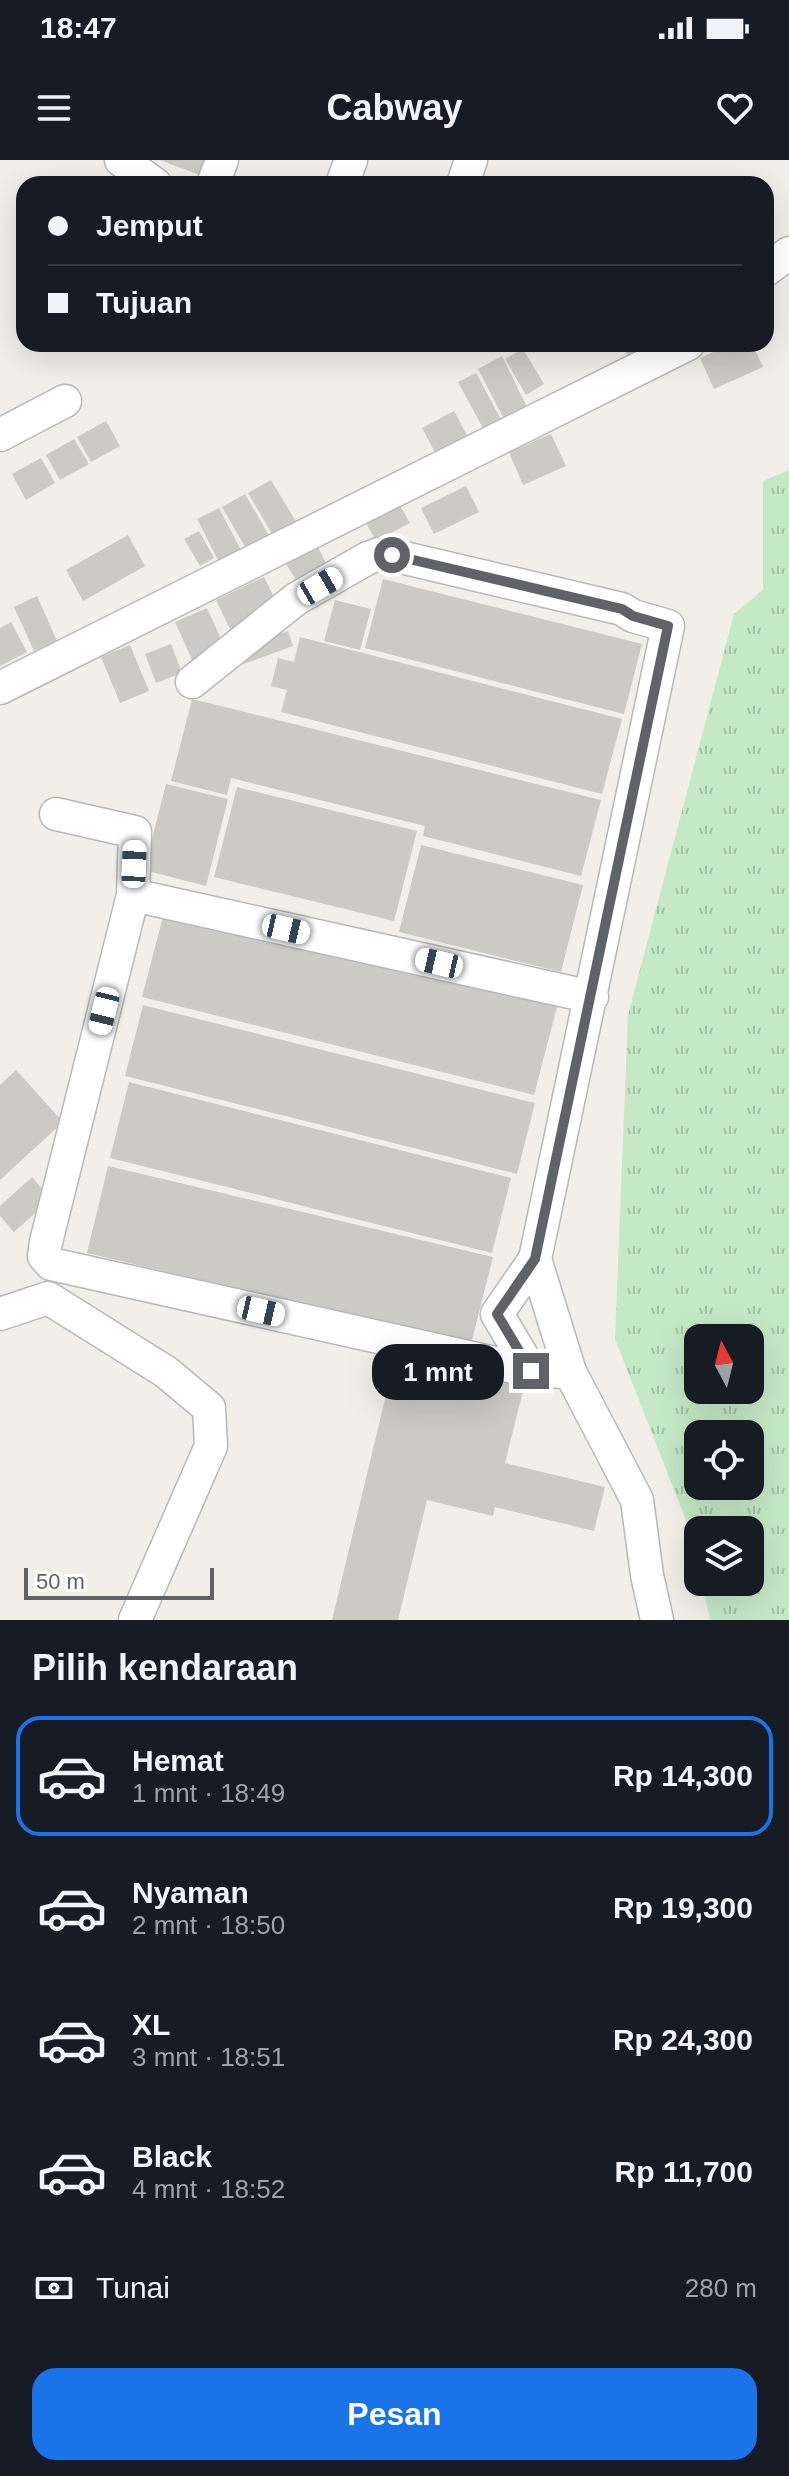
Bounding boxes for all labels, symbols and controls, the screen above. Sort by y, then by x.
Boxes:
text: 18:47 [40,11,117,44]
icon: menu [32,86,76,130]
icon: heart [713,86,757,130]
text: Cabway [326,87,463,128]
text: Jemput [96,209,203,242]
text: Tujuan [96,286,192,319]
route start [374,537,410,573]
car [293,564,347,608]
car [121,840,147,888]
car [260,912,312,946]
car [413,946,465,980]
car [87,985,121,1037]
car [235,1294,287,1328]
north arrow [684,1324,764,1404]
map controls [684,1324,764,1596]
callout: 1 mnt [371,1343,503,1399]
route end [513,1353,549,1389]
text: 1 mnt [403,1357,473,1387]
button: locate [684,1420,764,1500]
button: layers [684,1516,764,1596]
scale bar [24,1564,214,1600]
text: 50 m [36,1569,85,1594]
text: Pilih kendaraan [32,1647,298,1688]
icon: car [36,1740,108,1812]
text: Hemat [132,1744,224,1777]
text: Rp 14,300 [613,1759,753,1792]
text: 1 mnt · 18:49 [132,1778,285,1808]
icon: car [36,1872,108,1944]
text: Nyaman [132,1876,249,1909]
text: Rp 19,300 [613,1891,753,1924]
text: 2 mnt · 18:50 [132,1910,285,1940]
icon: car [36,2004,108,2076]
text: XL [132,2008,170,2041]
text: Rp 24,300 [613,2023,753,2056]
text: 3 mnt · 18:51 [132,2042,285,2072]
icon: car [36,2136,108,2208]
text: Black [132,2140,212,2173]
text: Rp 11,700 [615,2155,753,2188]
text: 4 mnt · 18:52 [132,2174,285,2204]
icon: cash [32,2266,76,2310]
text: Tunai [96,2271,170,2304]
text: 280 m [685,2273,757,2303]
button: Pesan [32,2368,757,2460]

